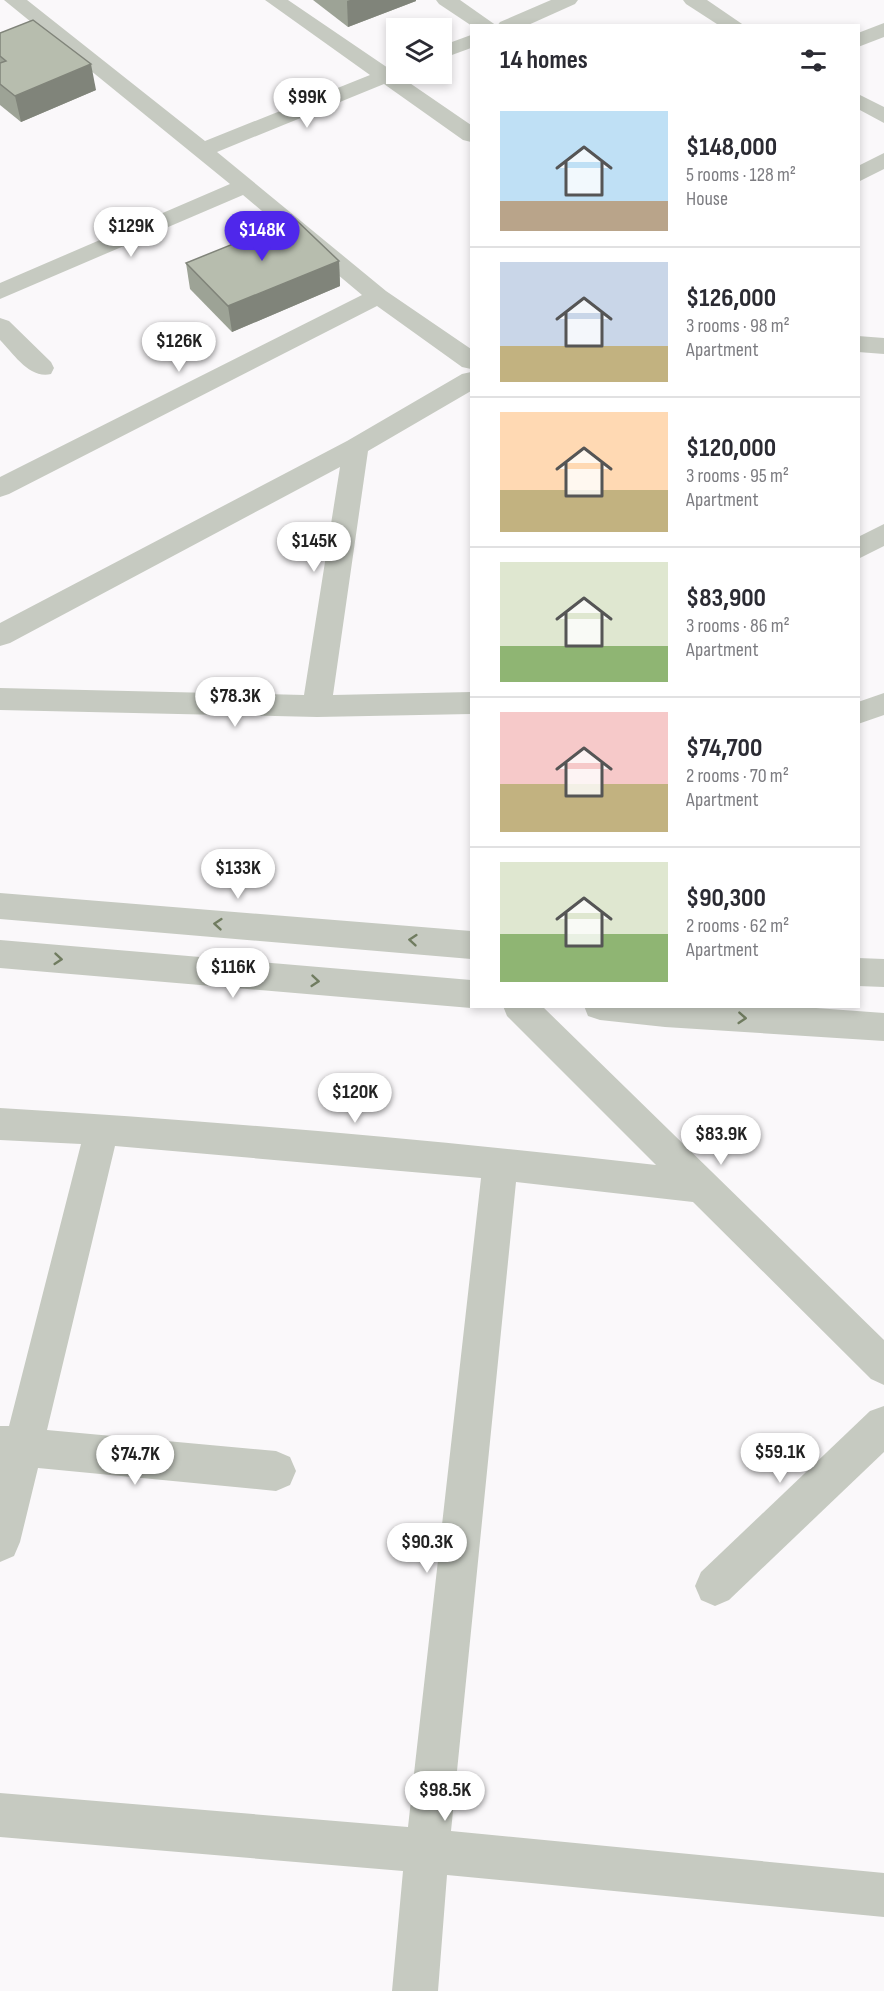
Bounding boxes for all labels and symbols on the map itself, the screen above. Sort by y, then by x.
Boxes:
pin: $99K [271,78,343,129]
pin: $129K [89,207,173,258]
pin: $148K [220,211,304,262]
pin: $126K [137,322,221,373]
pin: $145K [272,522,356,573]
pin: $78.3K [186,677,284,728]
pin: $133K [196,849,280,900]
one-way arrow [214,918,223,931]
one-way arrow [408,934,417,947]
pin: $116K [191,948,275,999]
one-way arrow [54,952,63,965]
one-way arrow [311,974,320,987]
one-way arrow [737,1012,746,1025]
pin: $120K [313,1073,397,1124]
pin: $83.9K [672,1115,770,1166]
pin: $59.1K [731,1433,829,1484]
pin: $74.7K [86,1435,184,1486]
pin: $90.3K [378,1523,476,1574]
pin: $98.5K [396,1771,494,1822]

